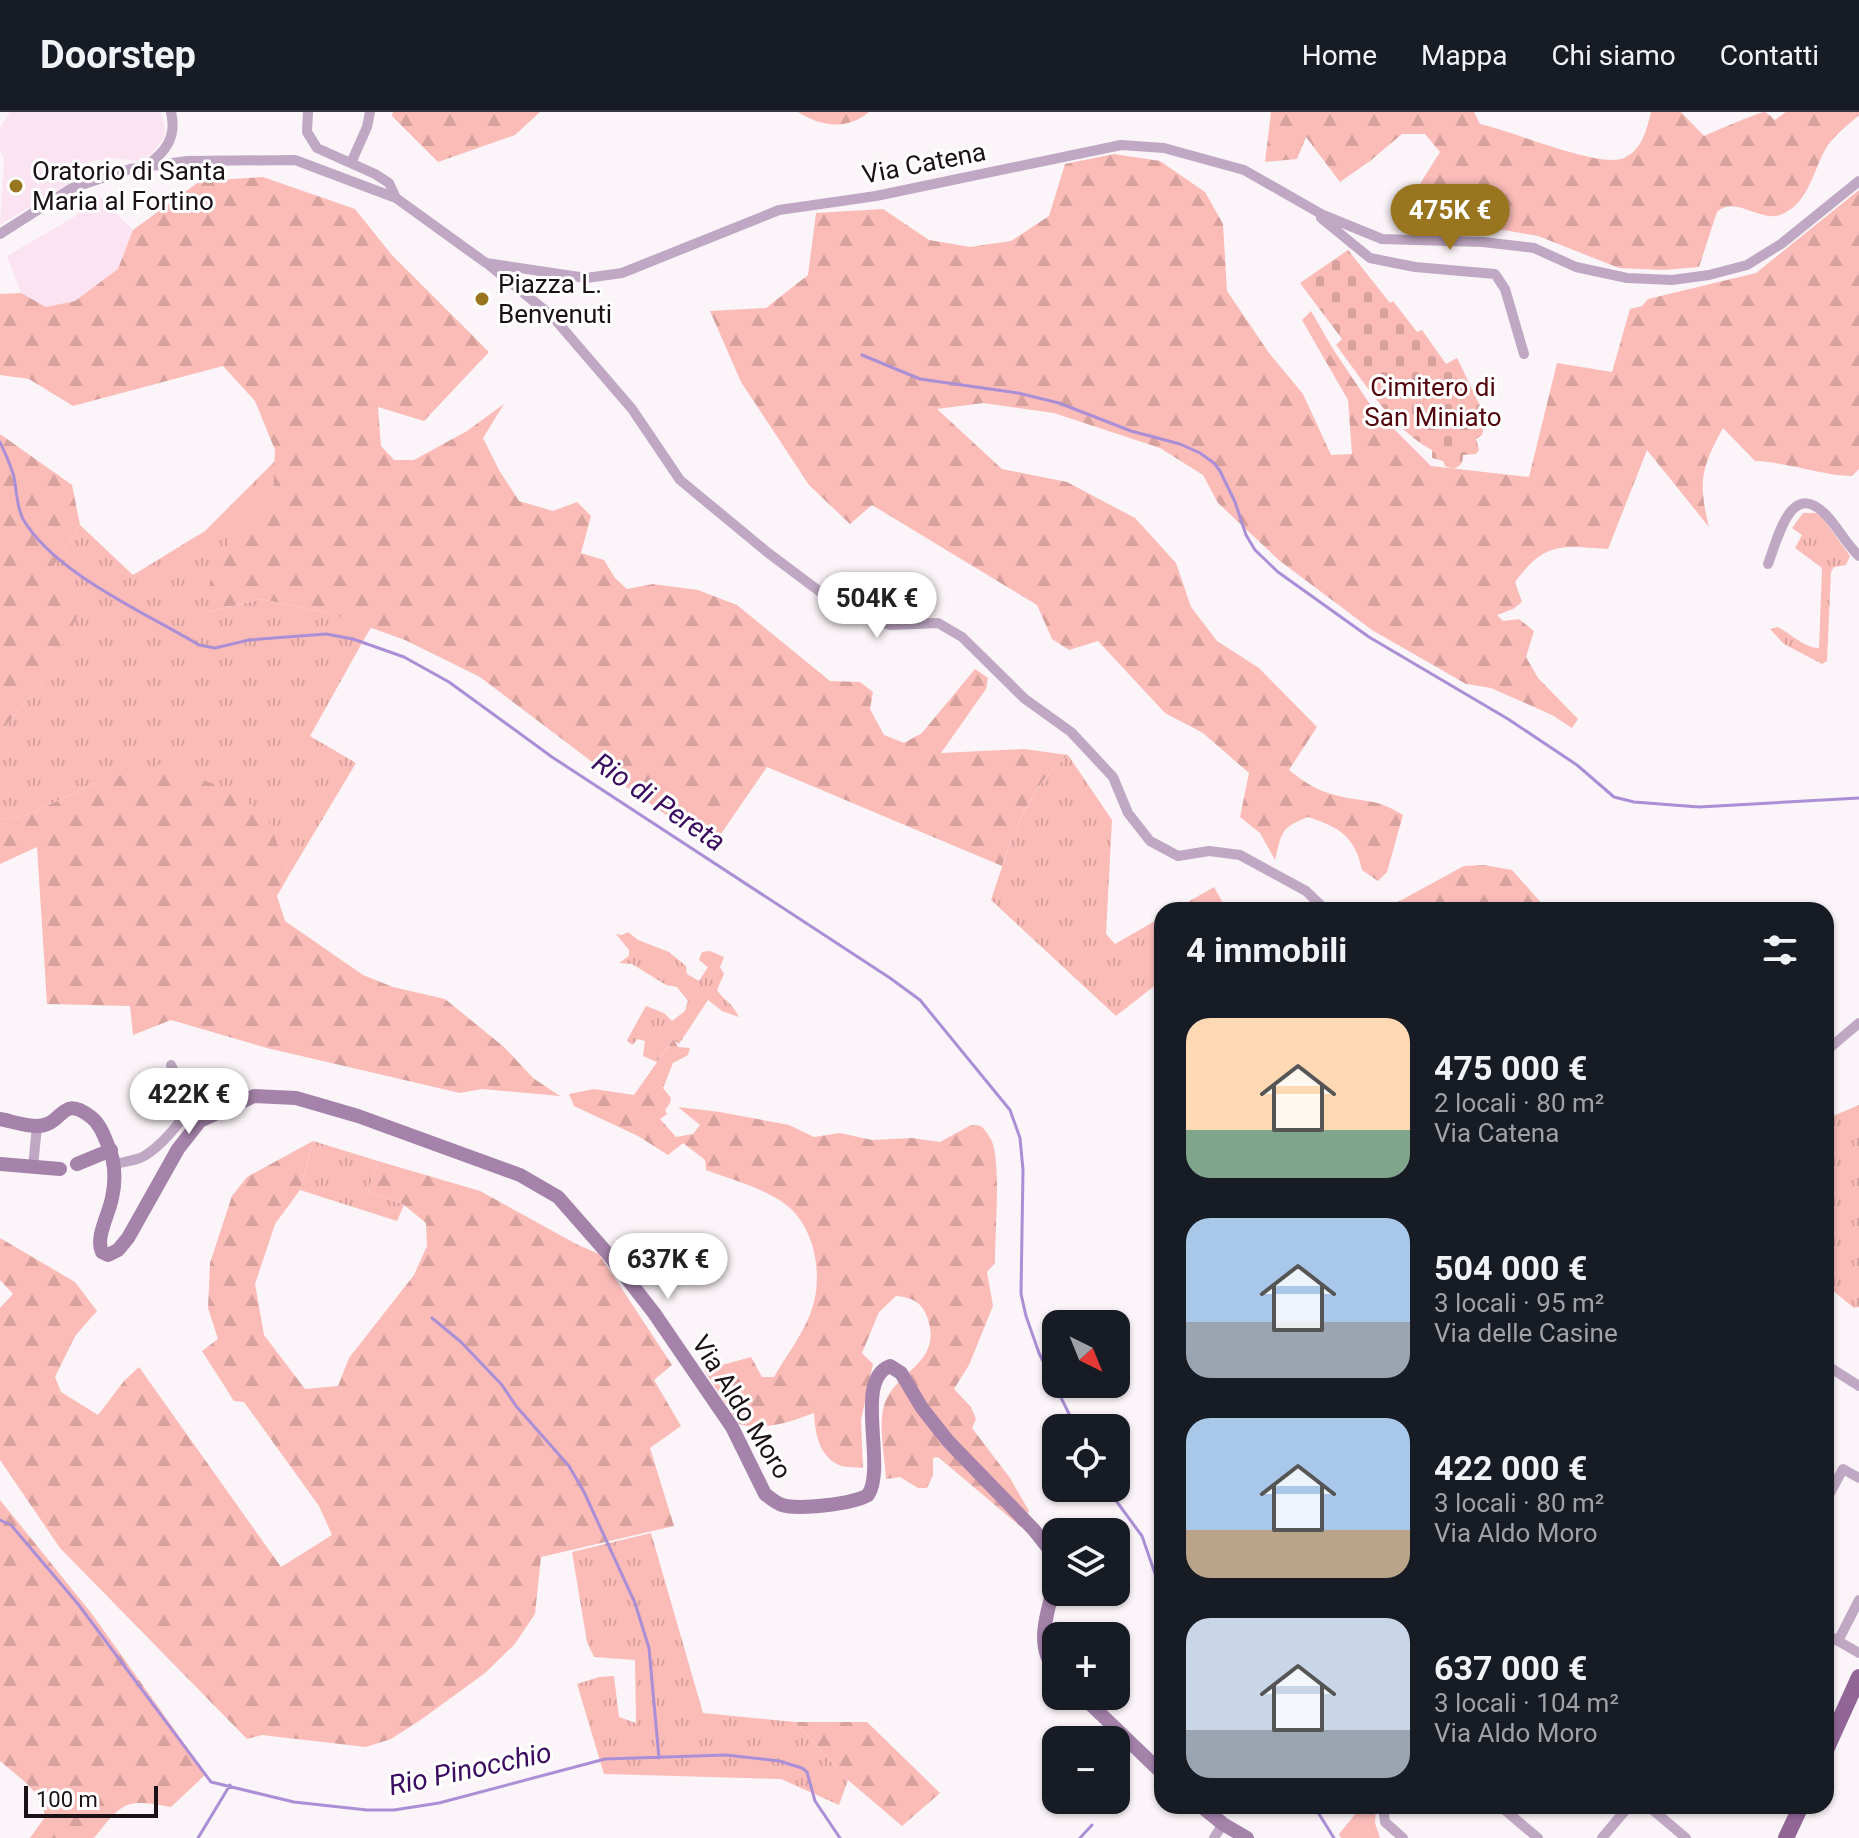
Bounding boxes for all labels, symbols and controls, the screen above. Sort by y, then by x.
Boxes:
text: Doorstep [40,33,196,77]
text: Home [1302,39,1377,72]
text: Mappa [1421,39,1507,72]
text: Chi siamo [1551,39,1676,72]
text: Contatti [1720,39,1819,72]
street label: Via Catena [860,136,988,190]
place label: Oratorio di Santa Maria al Fortino [32,156,226,216]
marker: Oratorio di Santa Maria al Fortino [7,177,25,195]
pin: 475K € [1385,184,1515,252]
text: 475K € [1409,195,1491,225]
place label: Piazza L. Benvenuti [498,269,612,329]
marker: Piazza L. Benvenuti [473,290,491,308]
park label: Cimitero di San Miniato [1364,372,1502,432]
pin: 504K € [812,572,942,640]
text: 504K € [836,583,918,613]
water label: Rio di Pereta [586,746,732,858]
icon: filters [1758,928,1802,972]
text: 4 immobili [1186,930,1347,970]
text: 475 000 € [1434,1048,1587,1088]
icon: home [1250,1050,1346,1146]
pin: 422K € [124,1068,254,1136]
text: 422K € [148,1079,230,1109]
text: 2 locali · 80 m² [1434,1088,1604,1118]
text: Via Catena [1434,1118,1559,1148]
pin: 637K € [603,1233,733,1301]
text: 637K € [627,1244,709,1274]
text: 504 000 € [1434,1248,1587,1288]
icon: home [1250,1250,1346,1346]
text: 3 locali · 95 m² [1434,1288,1604,1318]
north arrow [1042,1310,1130,1398]
map controls [1042,1310,1130,1814]
text: Via delle Casine [1434,1318,1618,1348]
street label: Via Aldo Moro [686,1330,798,1484]
button: locate [1042,1414,1130,1502]
text: 422 000 € [1434,1448,1587,1488]
icon: home [1250,1450,1346,1546]
text: 3 locali · 80 m² [1434,1488,1604,1518]
button: layers [1042,1518,1130,1606]
text: Via Aldo Moro [1434,1518,1598,1548]
button: + [1042,1622,1130,1710]
text: 637 000 € [1434,1648,1587,1688]
icon: home [1250,1650,1346,1746]
text: 3 locali · 104 m² [1434,1688,1619,1718]
text: Via Aldo Moro [1434,1718,1598,1748]
button: − [1042,1726,1130,1814]
water label: Rio Pinocchio [386,1736,554,1802]
scale bar [24,1782,158,1818]
text: 100 m [36,1787,98,1812]

